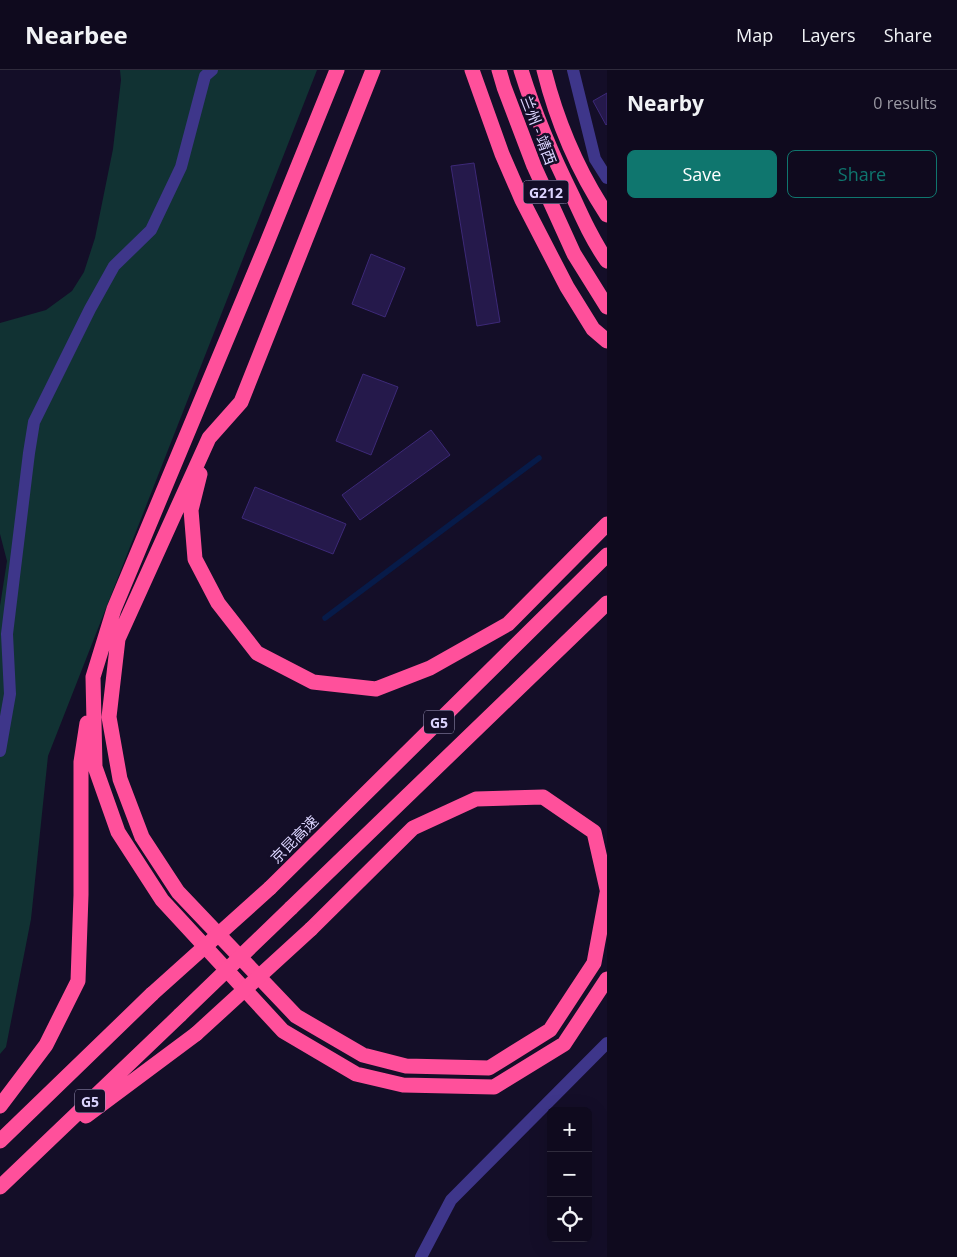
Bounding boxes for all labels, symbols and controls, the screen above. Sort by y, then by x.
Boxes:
text: Nearbee [25,18,128,51]
text: Map [736,23,773,47]
text: Layers [801,23,856,47]
text: Share [884,23,932,47]
text: Nearby [627,89,704,117]
text: 0 results [873,92,937,114]
street label: 兰州 - 靖西 [517,93,561,167]
button: Save [627,150,777,198]
button: Share [787,150,937,198]
road number: G212 [524,180,568,204]
road number: G5 [424,710,454,734]
street label: 京昆高速 [266,811,322,867]
road number: G5 [75,1089,105,1112]
map controls [547,1107,592,1242]
button: + [547,1107,592,1152]
button: − [547,1152,592,1197]
button: locate [547,1197,592,1242]

